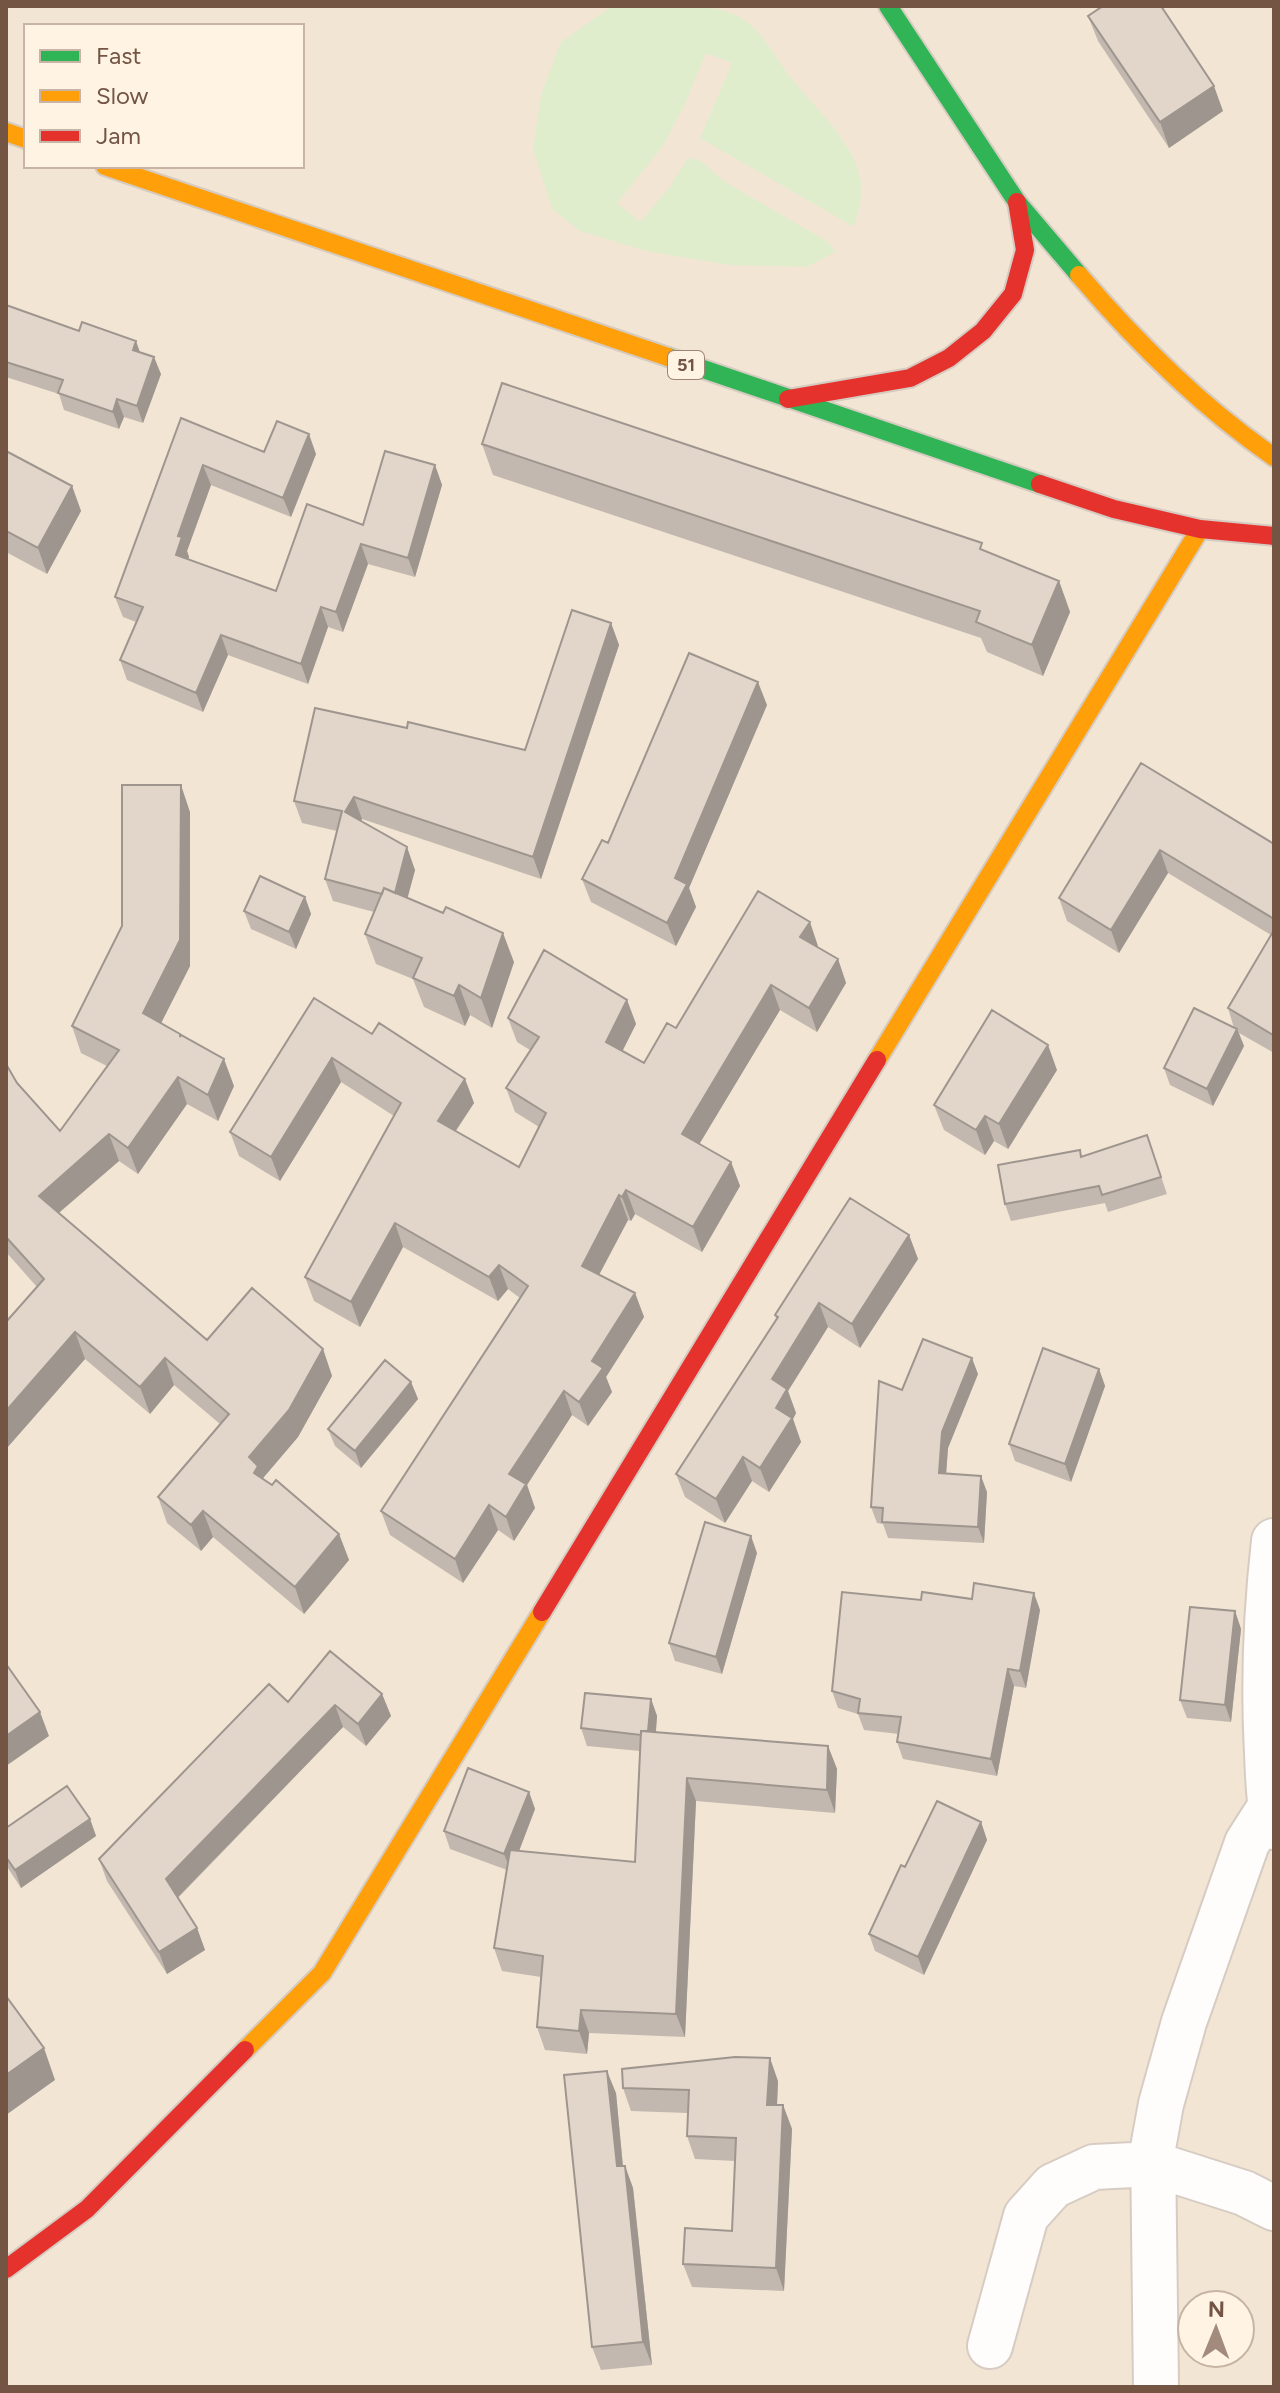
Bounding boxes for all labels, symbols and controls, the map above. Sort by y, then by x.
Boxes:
legend [24,24,304,168]
text: Fast [96,41,141,70]
text: Slow [96,81,149,110]
text: Jam [96,121,141,150]
road number: 51 [668,351,704,379]
north arrow [1176,2289,1256,2369]
text: N [1208,2296,1225,2323]

